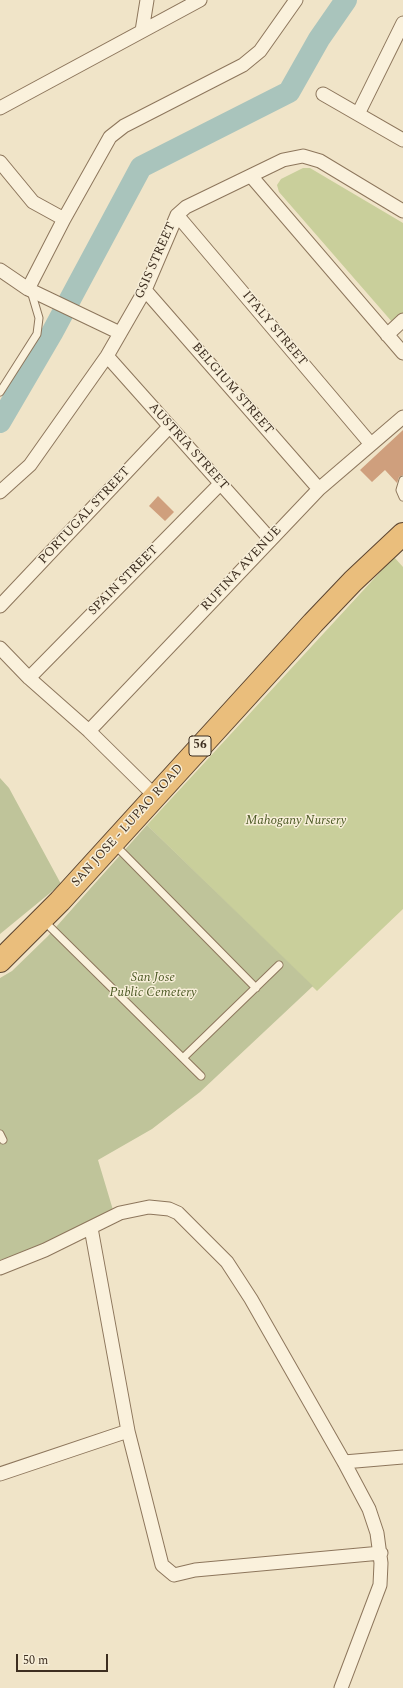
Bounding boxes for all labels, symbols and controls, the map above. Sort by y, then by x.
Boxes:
street label: GSIS STREET [132,220,180,302]
street label: ITALY STREET [238,288,310,370]
street label: BELGIUM STREET [188,340,276,438]
street label: AUSTRIA STREET [145,400,231,494]
street label: PORTUGAL STREET [36,464,134,568]
street label: RUFINA AVENUE [199,523,285,615]
street label: SPAIN STREET [86,543,162,619]
road number: 56 [189,736,211,756]
street label: SAN JOSE - LUPAO ROAD [69,761,187,891]
park label: Mahogany Nursery [246,813,346,829]
park label: San Jose Public Cemetery [109,970,197,1001]
scale bar [18,1646,110,1672]
text: 50 m [23,1651,48,1670]

